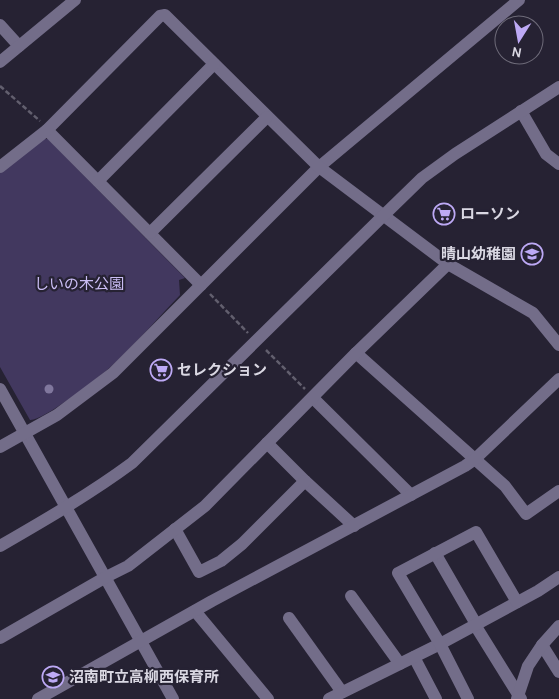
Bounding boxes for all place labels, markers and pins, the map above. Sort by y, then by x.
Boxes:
supermarket icon: ローソン [432,202,456,226]
place label: ローソン [460,205,520,223]
school or university icon: 晴山幼稚園 [520,242,544,266]
place label: 晴山幼稚園 [441,245,516,263]
supermarket icon: セレクション [149,358,173,382]
place label: セレクション [177,361,267,379]
school or university icon: 沼南町立高柳西保育所 [41,665,65,689]
place label: 沼南町立高柳西保育所 [69,668,219,686]

